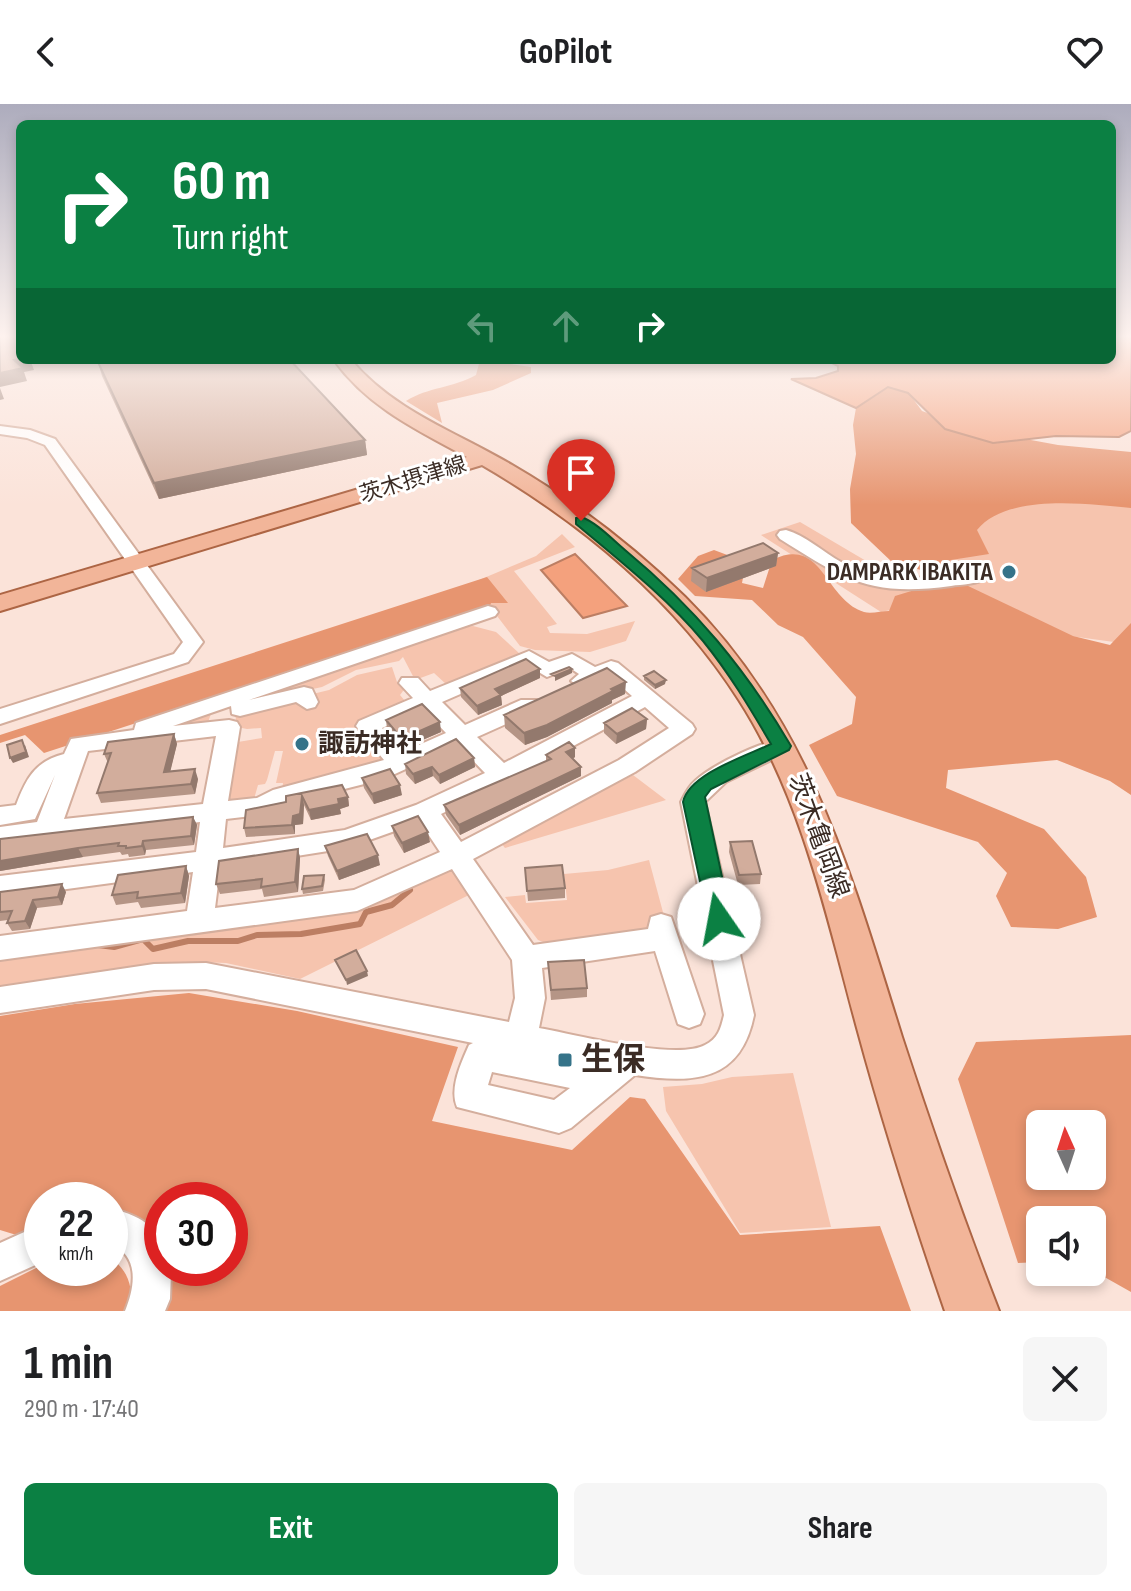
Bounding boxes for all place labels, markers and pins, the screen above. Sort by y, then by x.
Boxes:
pin [547,439,615,521]
place label: DAMPARK IBAKITA [827,557,994,588]
marker: DAMPARK IBAKITA [1000,563,1018,581]
place label: 諏訪神社 [318,729,422,760]
marker: 諏訪神社 [293,735,311,753]
place label: 生保 [581,1041,645,1080]
marker: 生保 [556,1051,574,1069]

